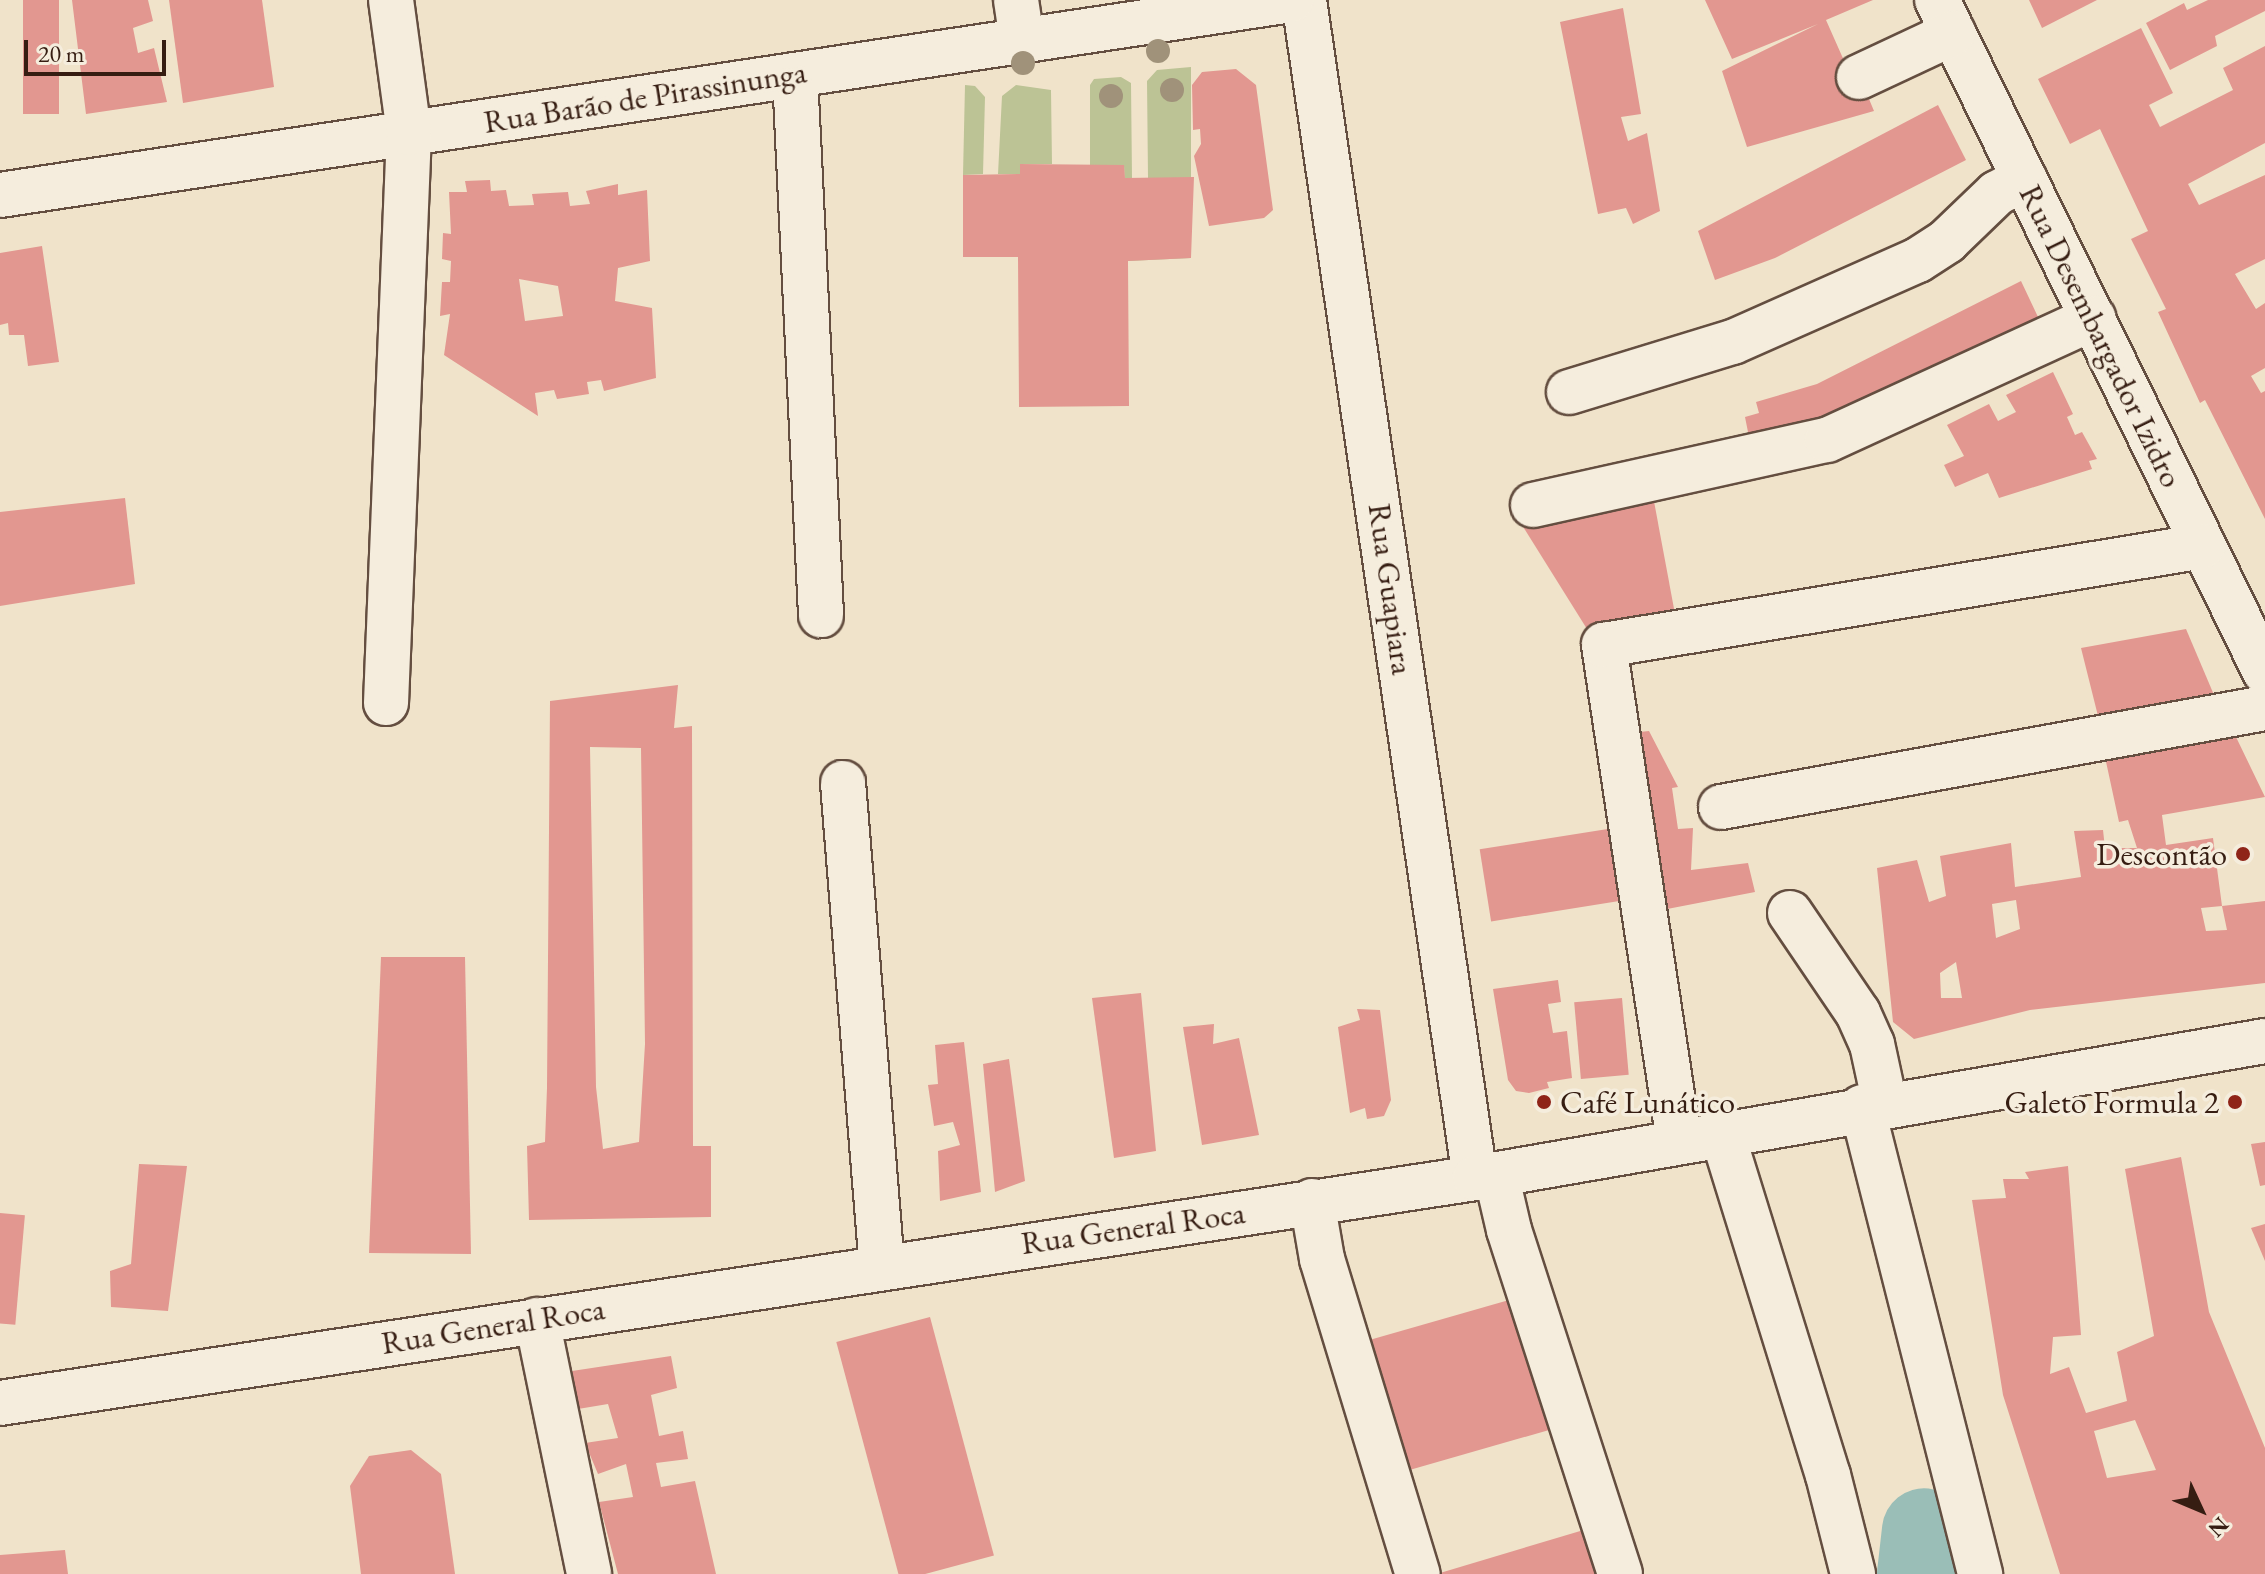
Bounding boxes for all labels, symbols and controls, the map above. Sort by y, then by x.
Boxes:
scale bar [28,24,170,74]
text: 20 m [38,38,85,69]
street label: Rua Barão de Pirassinunga [481,53,809,141]
street label: Rua Desembargador Izidro [2011,178,2191,494]
street label: Rua Guapiara [1360,501,1422,677]
place label: Descontão [2096,835,2227,873]
marker: Descontão [2234,845,2252,863]
place label: Café Lunático [1560,1083,1735,1121]
place label: Galeto Formula 2 [2005,1083,2219,1121]
marker: Café Lunático [1535,1093,1553,1111]
marker: Galeto Formula 2 [2226,1093,2244,1111]
street label: Rua General Roca [1019,1193,1247,1263]
street label: Rua General Roca [379,1289,607,1363]
north arrow [2161,1470,2241,1550]
text: N [2202,1511,2235,1543]

